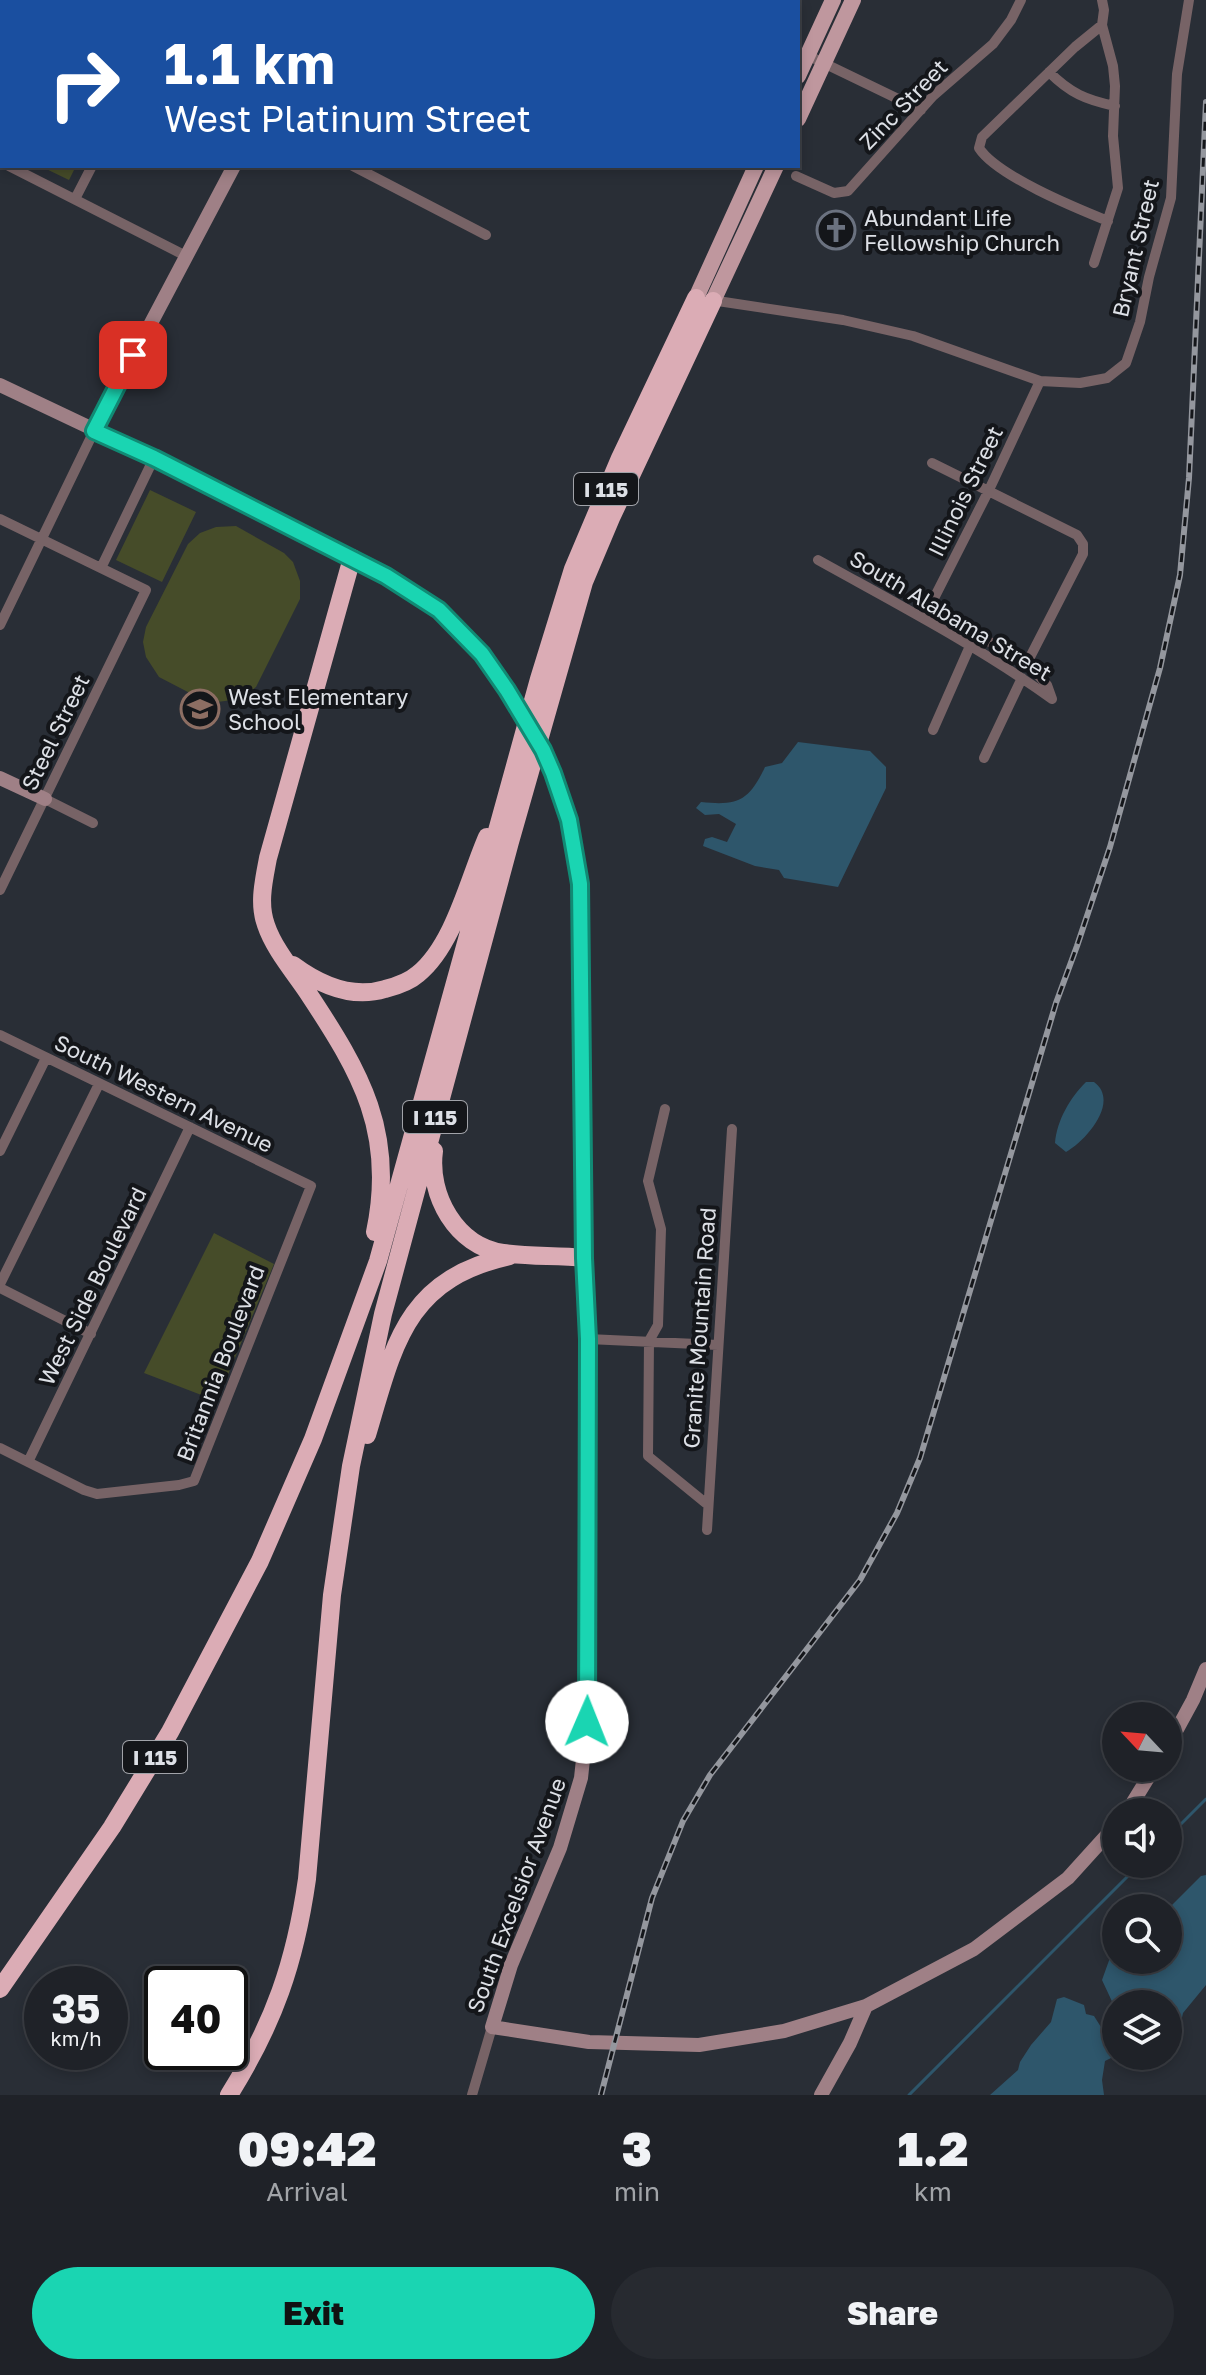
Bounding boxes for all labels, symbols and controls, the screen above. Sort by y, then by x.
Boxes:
text: 1.1 km [164,29,335,96]
icon: right [32,32,136,136]
street label: Zinc Street [853,53,953,155]
text: West Platinum Street [164,97,531,140]
street label: Bryant Street [1106,176,1164,320]
place label: Abundant Life Fellowship Church [864,204,1060,256]
church icon: Abundant Life Fellowship Church [815,209,857,251]
pin [99,321,167,389]
icon: arrive [111,333,155,377]
street label: Illinois Street [922,421,1008,561]
road number: I 115 [574,473,638,505]
street label: South Alabama Street [845,544,1057,686]
street label: Steel Street [15,670,95,794]
place label: West Elementary School [228,683,408,735]
school or university icon: West Elementary School [179,688,221,730]
street label: South Western Avenue [50,1028,278,1158]
road number: I 115 [403,1101,467,1133]
street label: West Side Boulevard [32,1183,152,1389]
street label: Granite Mountain Road [677,1207,721,1449]
street label: Britannia Boulevard [170,1261,270,1465]
position arrow [545,1680,629,1764]
north arrow [1102,1702,1182,1782]
map controls [1102,1702,1182,2070]
road number: I 115 [123,1741,187,1773]
street label: South Excelsior Avenue [461,1774,571,2016]
button: sound [1102,1798,1182,1878]
button: search [1102,1894,1182,1974]
speed limit sign: 40 [144,1966,248,2070]
text: 35 [52,1984,100,2032]
button: layers [1102,1990,1182,2070]
text: km/h [51,2026,101,2050]
text: 09:42 [238,2119,376,2177]
text: 3 [622,2119,652,2177]
text: 1.2 [897,2119,968,2177]
text: Arrival [266,2176,348,2207]
text: min [614,2176,660,2207]
text: km [914,2176,952,2207]
button: Exit [32,2267,595,2359]
button: Share [611,2267,1174,2359]

